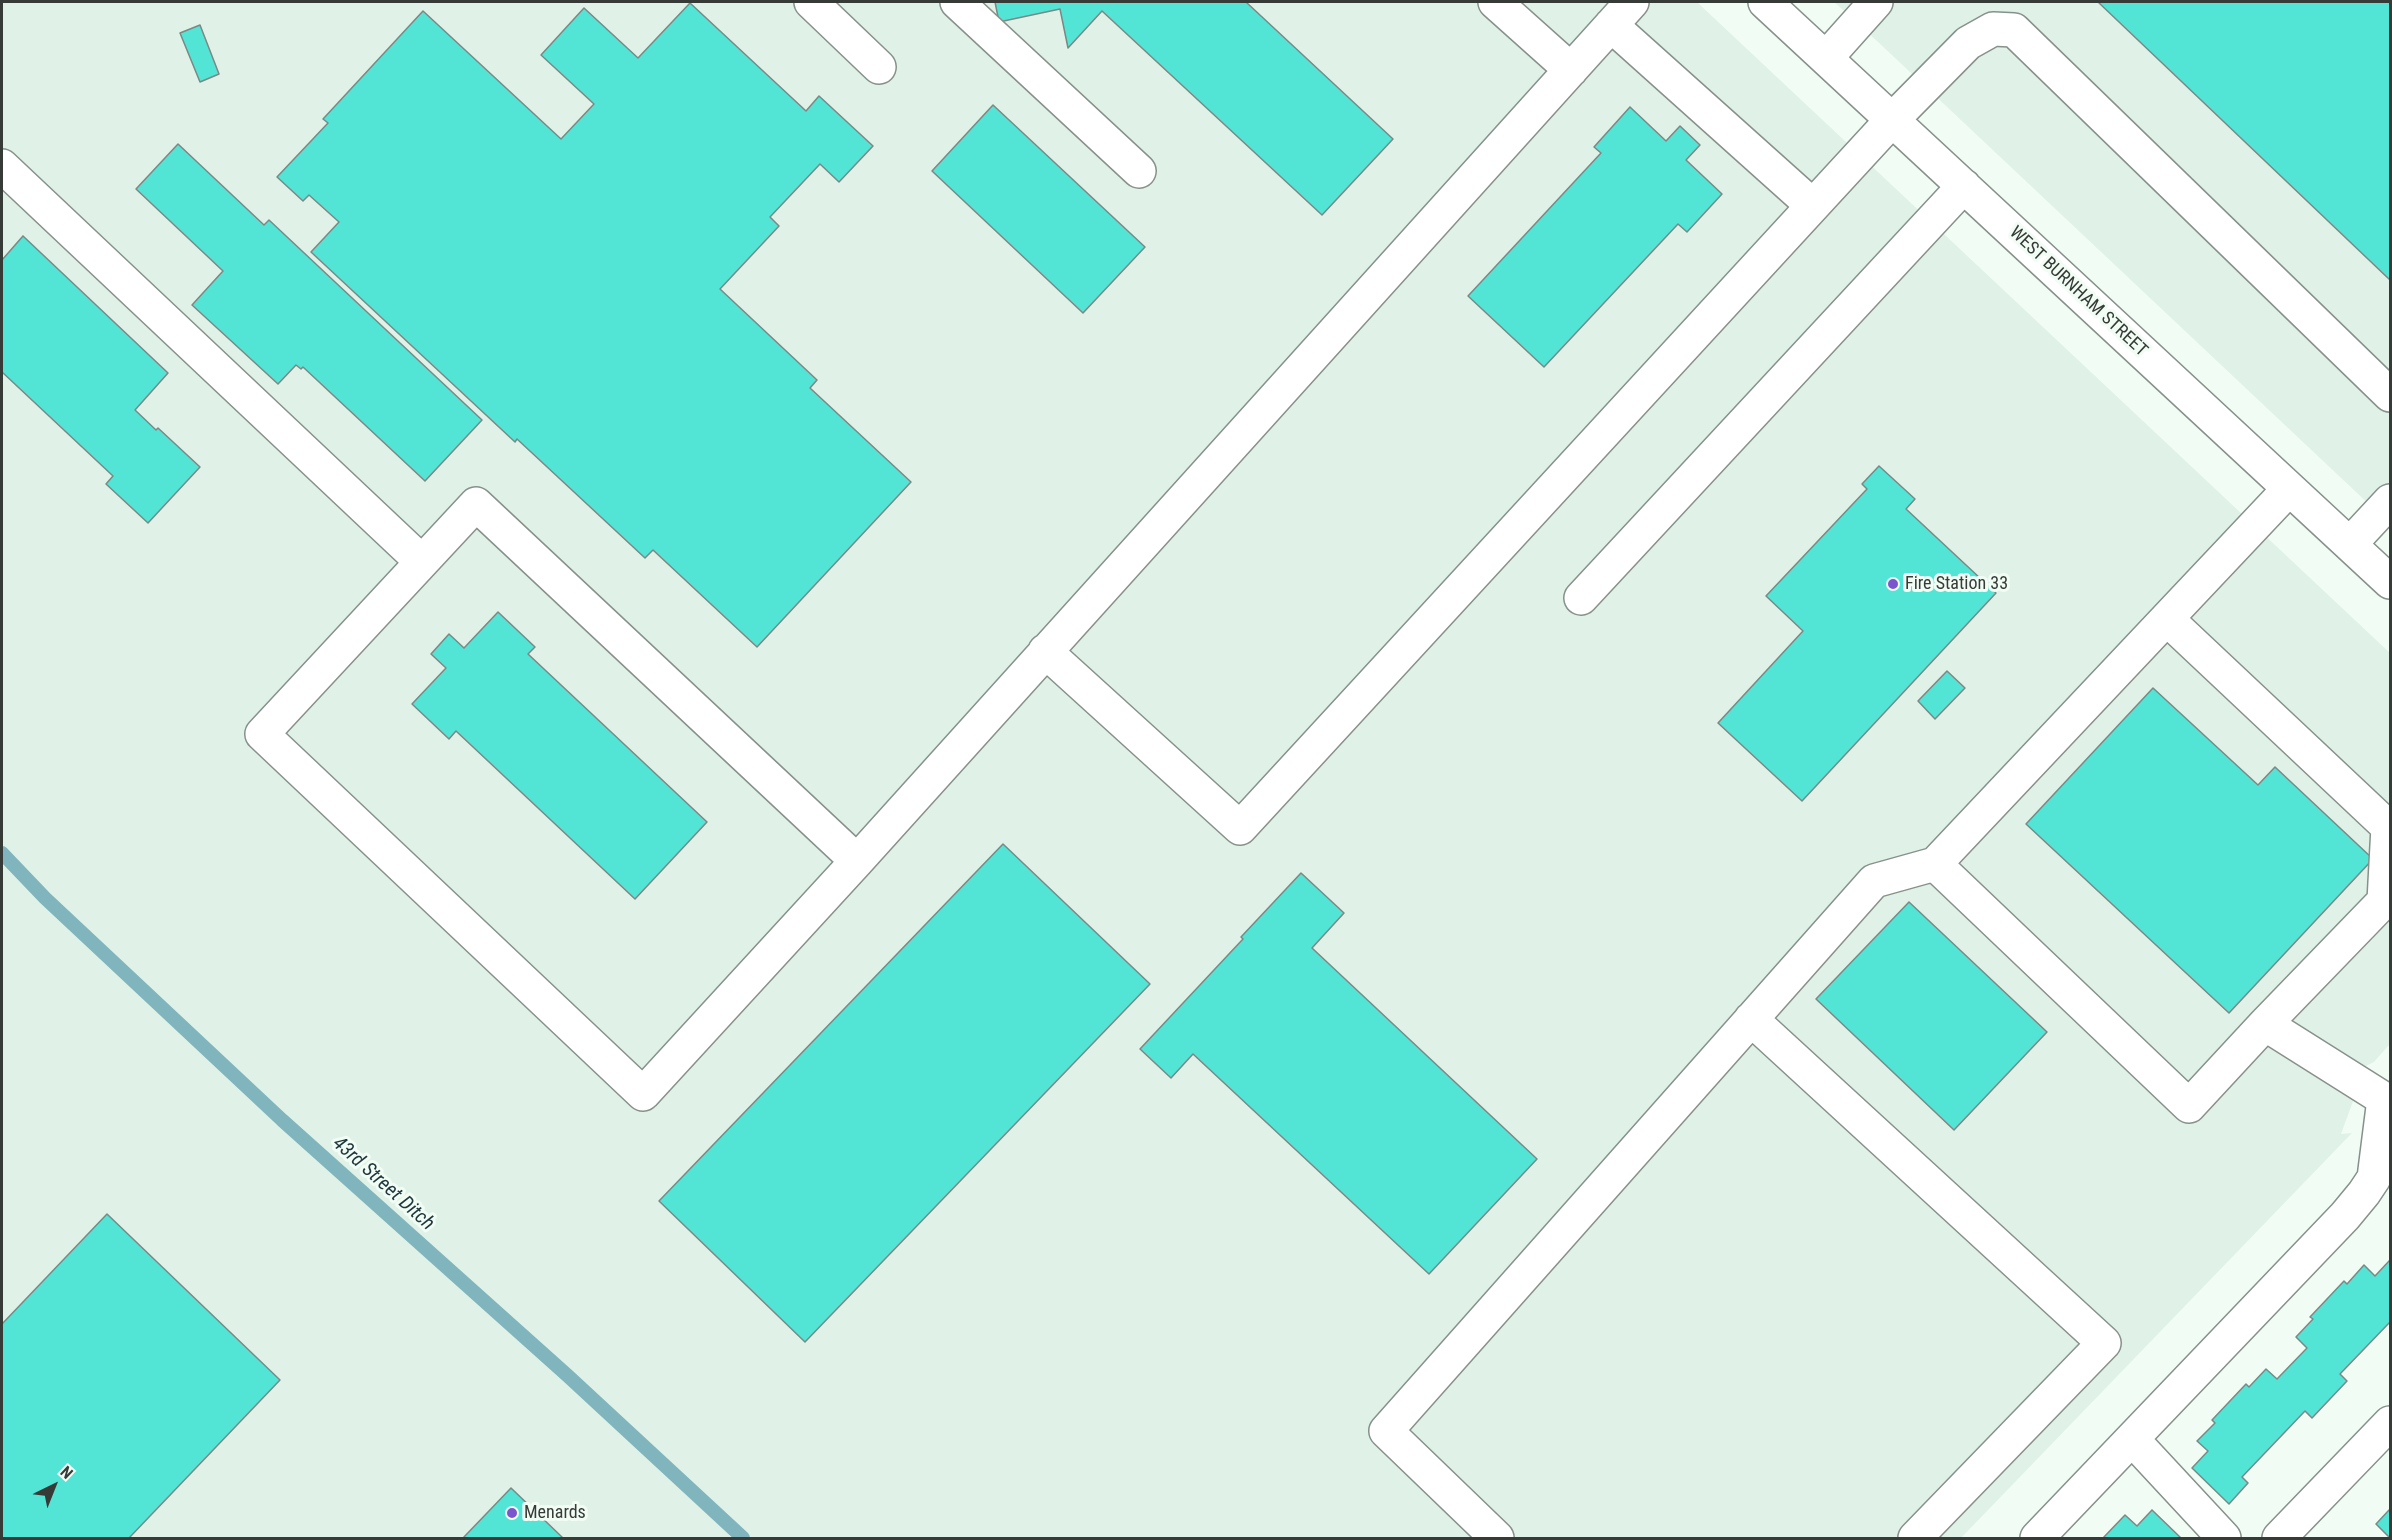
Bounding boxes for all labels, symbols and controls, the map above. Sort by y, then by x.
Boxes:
street label: WEST BURNHAM STREET [2004,222,2152,362]
place label: Fire Station 33 [1905,573,2008,595]
marker: Fire Station 33 [1886,577,1900,591]
water label: 43rd Street Ditch [327,1132,439,1236]
north arrow [24,1456,84,1516]
text: N [57,1462,77,1483]
place label: Menards [524,1502,586,1524]
marker: Menards [505,1506,519,1520]

